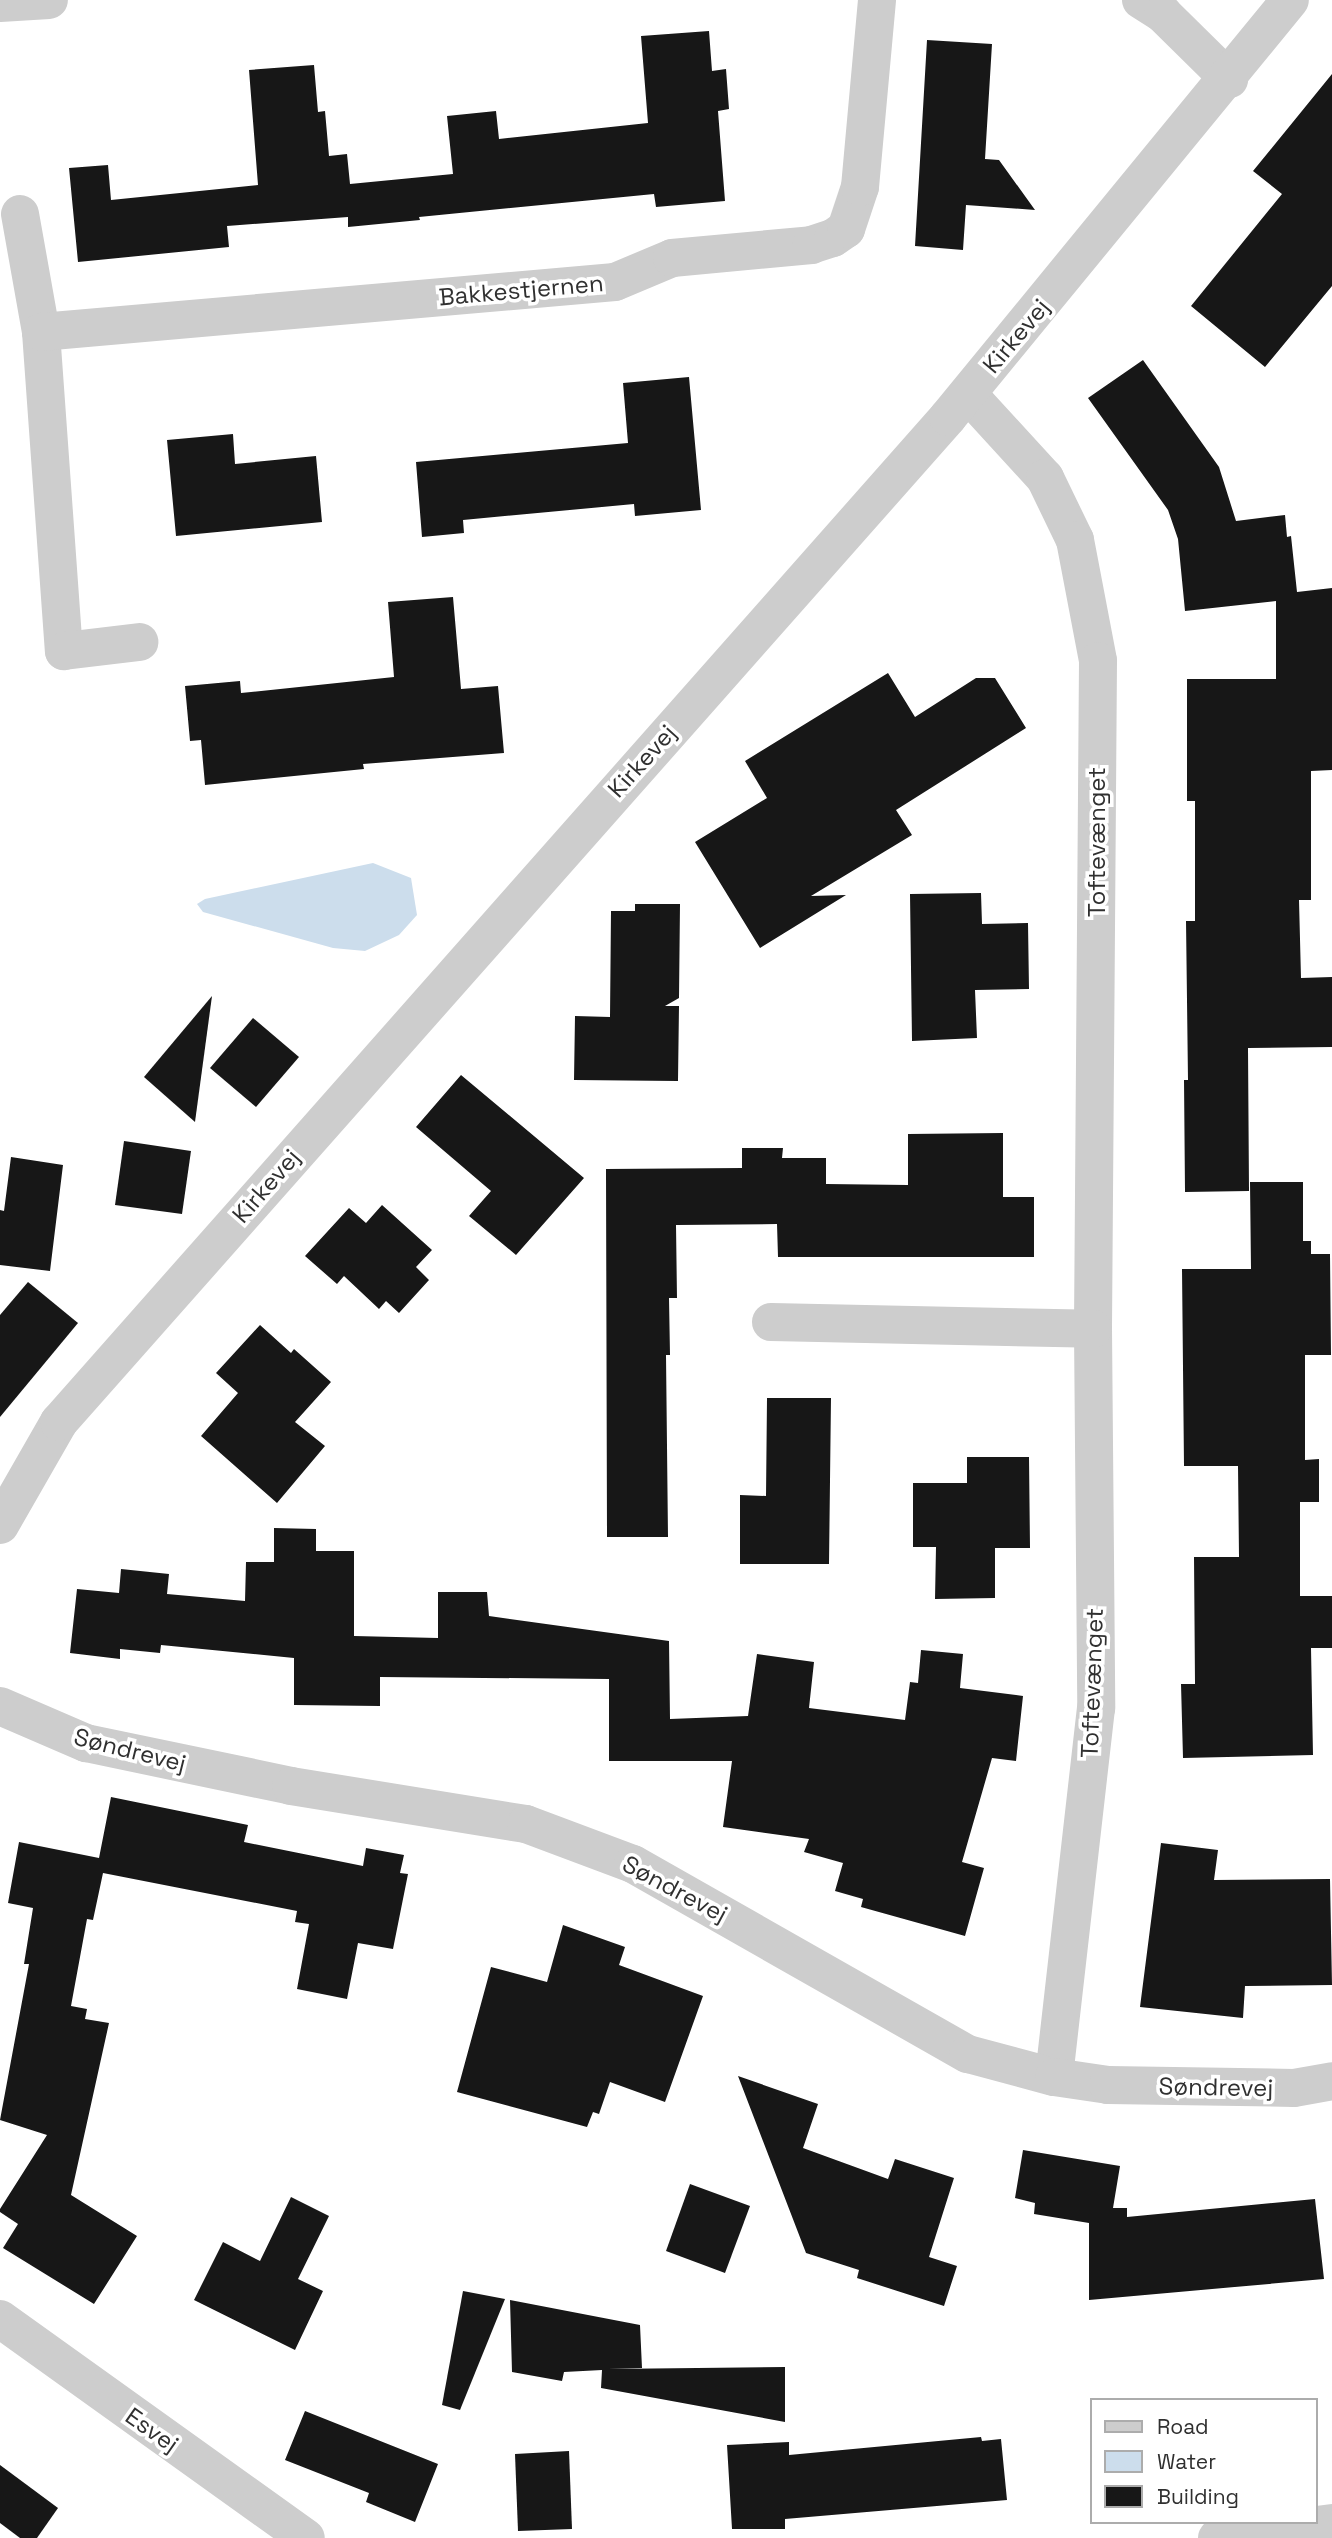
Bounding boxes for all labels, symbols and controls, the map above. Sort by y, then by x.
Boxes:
street label: Bakkestjernen [437,268,605,312]
street label: Kirkevej [977,293,1055,379]
street label: Kirkevej [602,719,682,803]
street label: Toftevænget [1083,767,1111,917]
street label: Kirkevej [226,1143,306,1229]
street label: Toftevænget [1075,1607,1109,1759]
street label: Søndrevej [71,1722,189,1778]
street label: Søndrevej [618,1849,732,1929]
street label: Søndrevej [1158,2072,1274,2102]
legend [1090,2398,1318,2524]
street label: Esvej [120,2401,184,2459]
text: Road [1157,2413,1209,2440]
text: Water [1157,2448,1216,2475]
text: Building [1157,2483,1239,2510]

